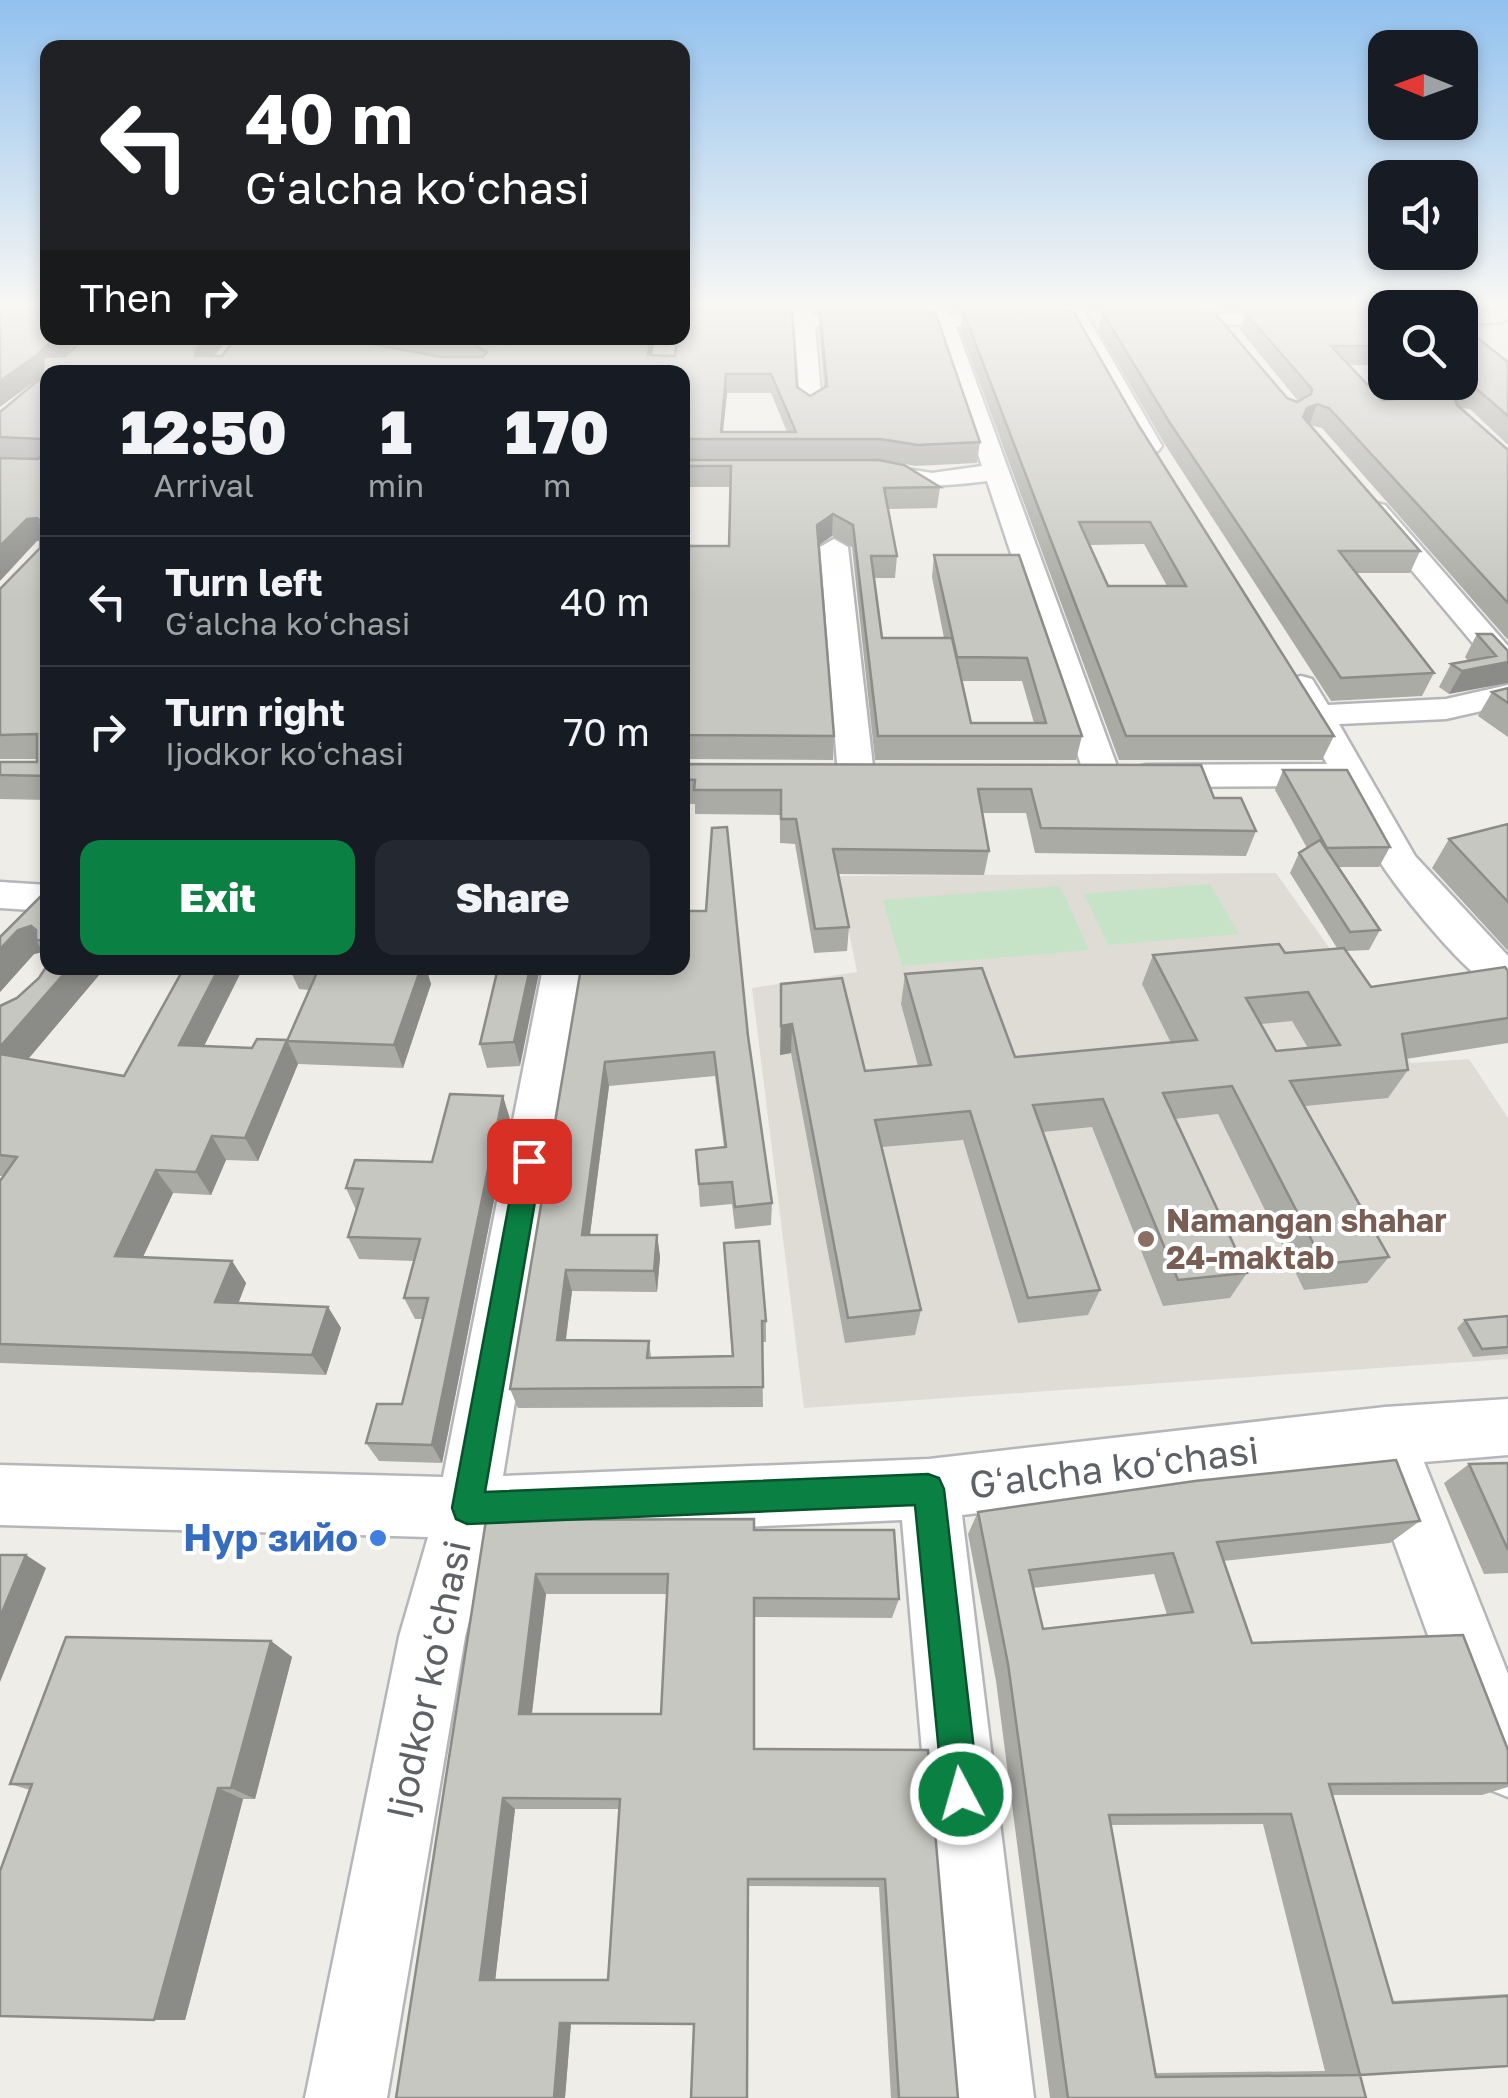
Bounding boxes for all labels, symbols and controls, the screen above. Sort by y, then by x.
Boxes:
north arrow [1368,30,1478,140]
map controls [1368,30,1478,400]
text: 40 m [245,75,413,159]
icon: left [80,80,210,210]
text: Gʻalcha koʻchasi [245,160,590,214]
button: sound [1368,160,1478,270]
icon: right [192,270,247,325]
text: Then [80,275,172,320]
button: search [1368,290,1478,400]
text: 12:50 [121,395,287,467]
text: 1 [380,395,412,467]
text: 170 [505,395,609,467]
text: Arrival [154,466,254,504]
text: min [368,466,424,504]
text: m [543,466,571,504]
text: Turn left [165,559,323,604]
icon: left [80,574,135,629]
text: 40 m [560,579,650,624]
text: Gʻalcha koʻchasi [165,604,410,642]
text: Turn right [165,689,345,734]
icon: right [80,704,135,759]
text: 70 m [563,709,650,754]
text: Ijodkor koʻchasi [165,734,404,772]
button: Exit [80,840,355,955]
button: Share [375,840,650,955]
pin [487,1119,572,1204]
icon: arrive [502,1134,557,1189]
place label: Namangan shahar 24-maktab [1166,1201,1447,1276]
marker: Namangan shahar 24-maktab [1135,1228,1157,1250]
street label: Gʻalcha koʻchasi [966,1426,1261,1507]
place label: Нур зийо [183,1514,358,1560]
marker: Нур зийо [367,1527,389,1549]
street label: Ijodkor koʻchasi [376,1536,479,1823]
position arrow [909,1742,1013,1846]

